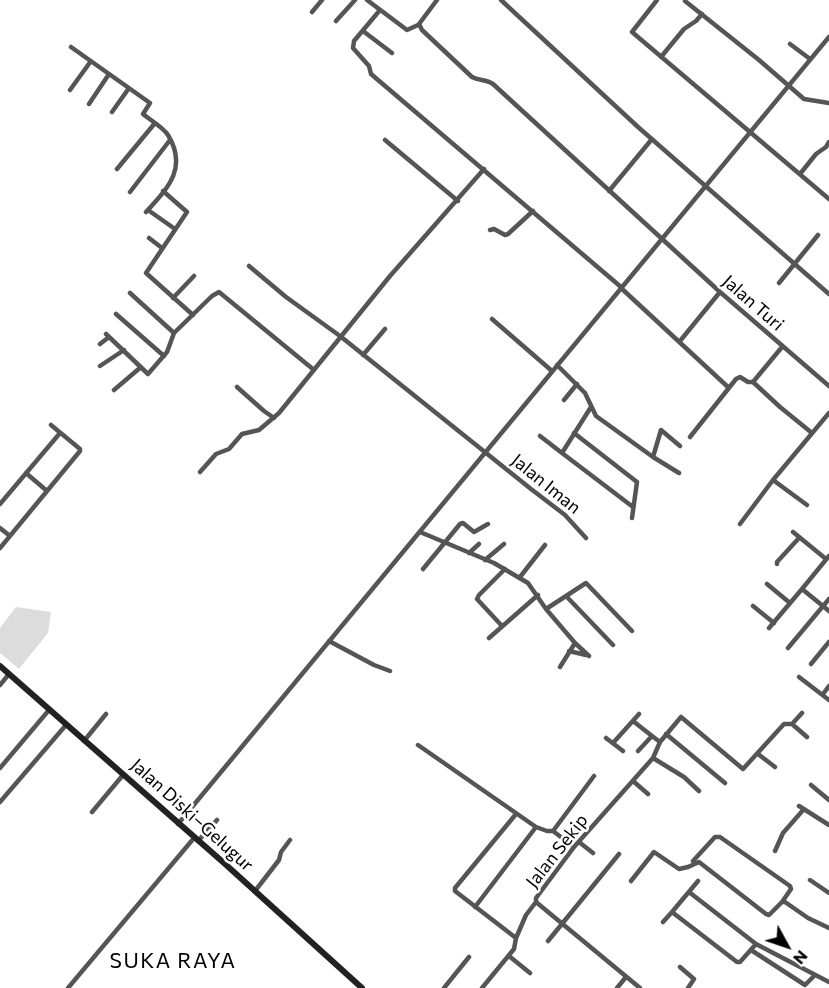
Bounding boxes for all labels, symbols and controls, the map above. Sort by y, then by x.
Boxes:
street label: Jalan Turi [718,270,788,336]
street label: Jalan Iman [507,450,585,518]
street label: Jalan Diski–Gelugur [126,754,258,876]
street label: Jalan Sekip [522,810,592,892]
north arrow [757,916,817,976]
text: N [790,947,812,969]
district label: SUKA RAYA [110,948,236,974]

